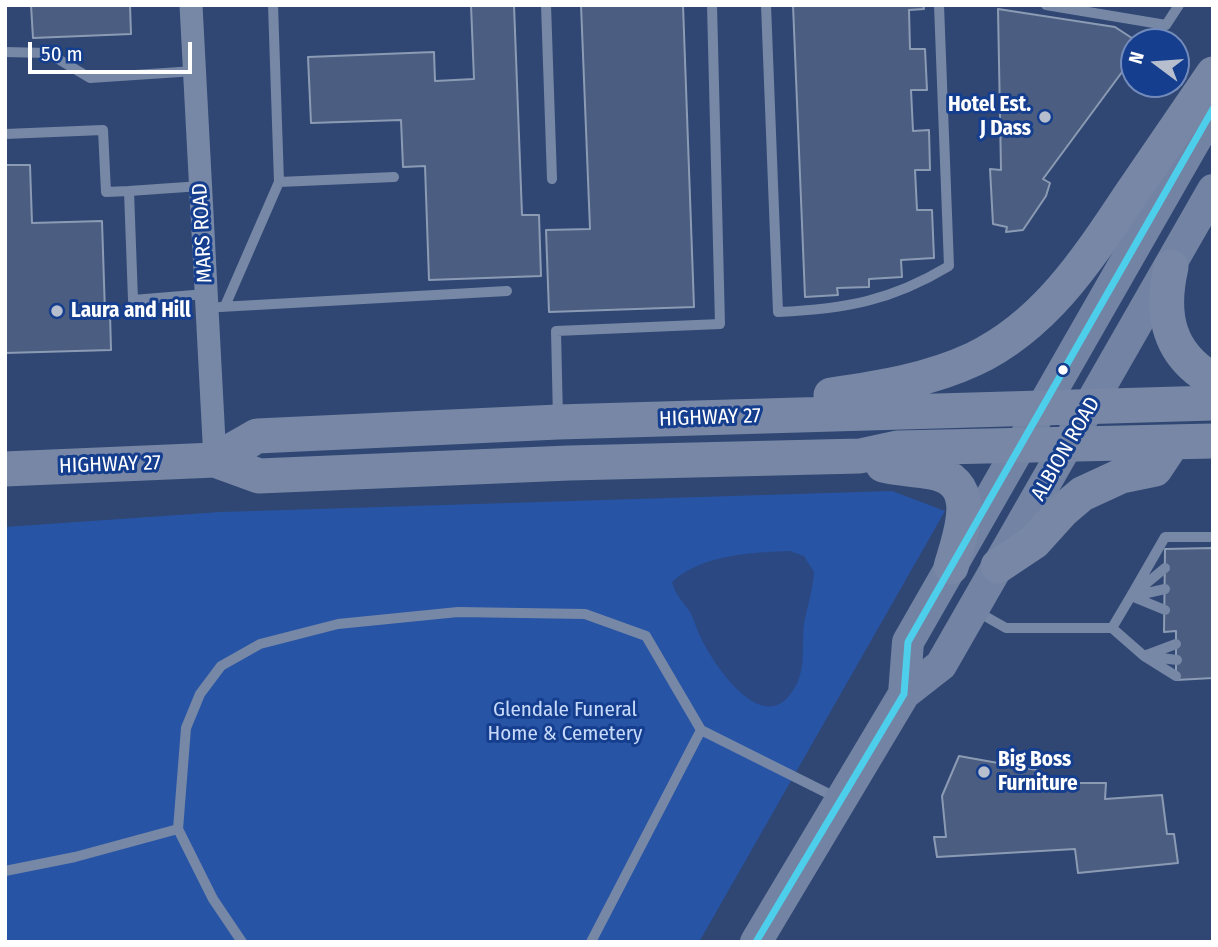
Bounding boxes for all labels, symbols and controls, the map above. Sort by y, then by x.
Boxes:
scale bar [32,28,196,72]
north arrow [1120,28,1190,98]
text: 50 m [41,41,83,67]
text: N [1124,49,1149,66]
place label: Hotel Est. J Dass [948,92,1031,142]
marker: Hotel Est. J Dass [1037,109,1053,125]
street label: MARS ROAD [188,182,218,284]
place label: Laura and Hill [71,298,191,324]
marker: Laura and Hill [49,303,65,319]
unlabelled marker [1056,363,1070,377]
street label: ALBION ROAD [1026,393,1106,505]
street label: HIGHWAY 27 [659,404,761,432]
street label: HIGHWAY 27 [59,451,161,479]
park label: Glendale Funeral Home & Cemetery [488,697,642,747]
place label: Big Boss Furniture [998,747,1078,797]
marker: Big Boss Furniture [976,764,992,780]

